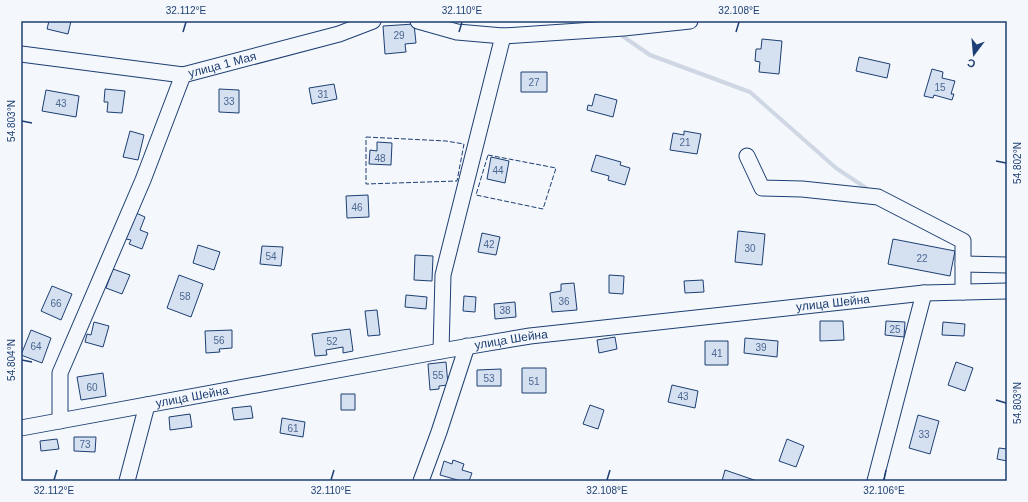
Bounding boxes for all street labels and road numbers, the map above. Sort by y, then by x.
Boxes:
street label: улица 1 Мая [187,49,258,80]
street label: улица Шейна [795,292,871,314]
street label: улица Шейна [473,327,549,352]
street label: улица Шейна [154,383,230,410]

